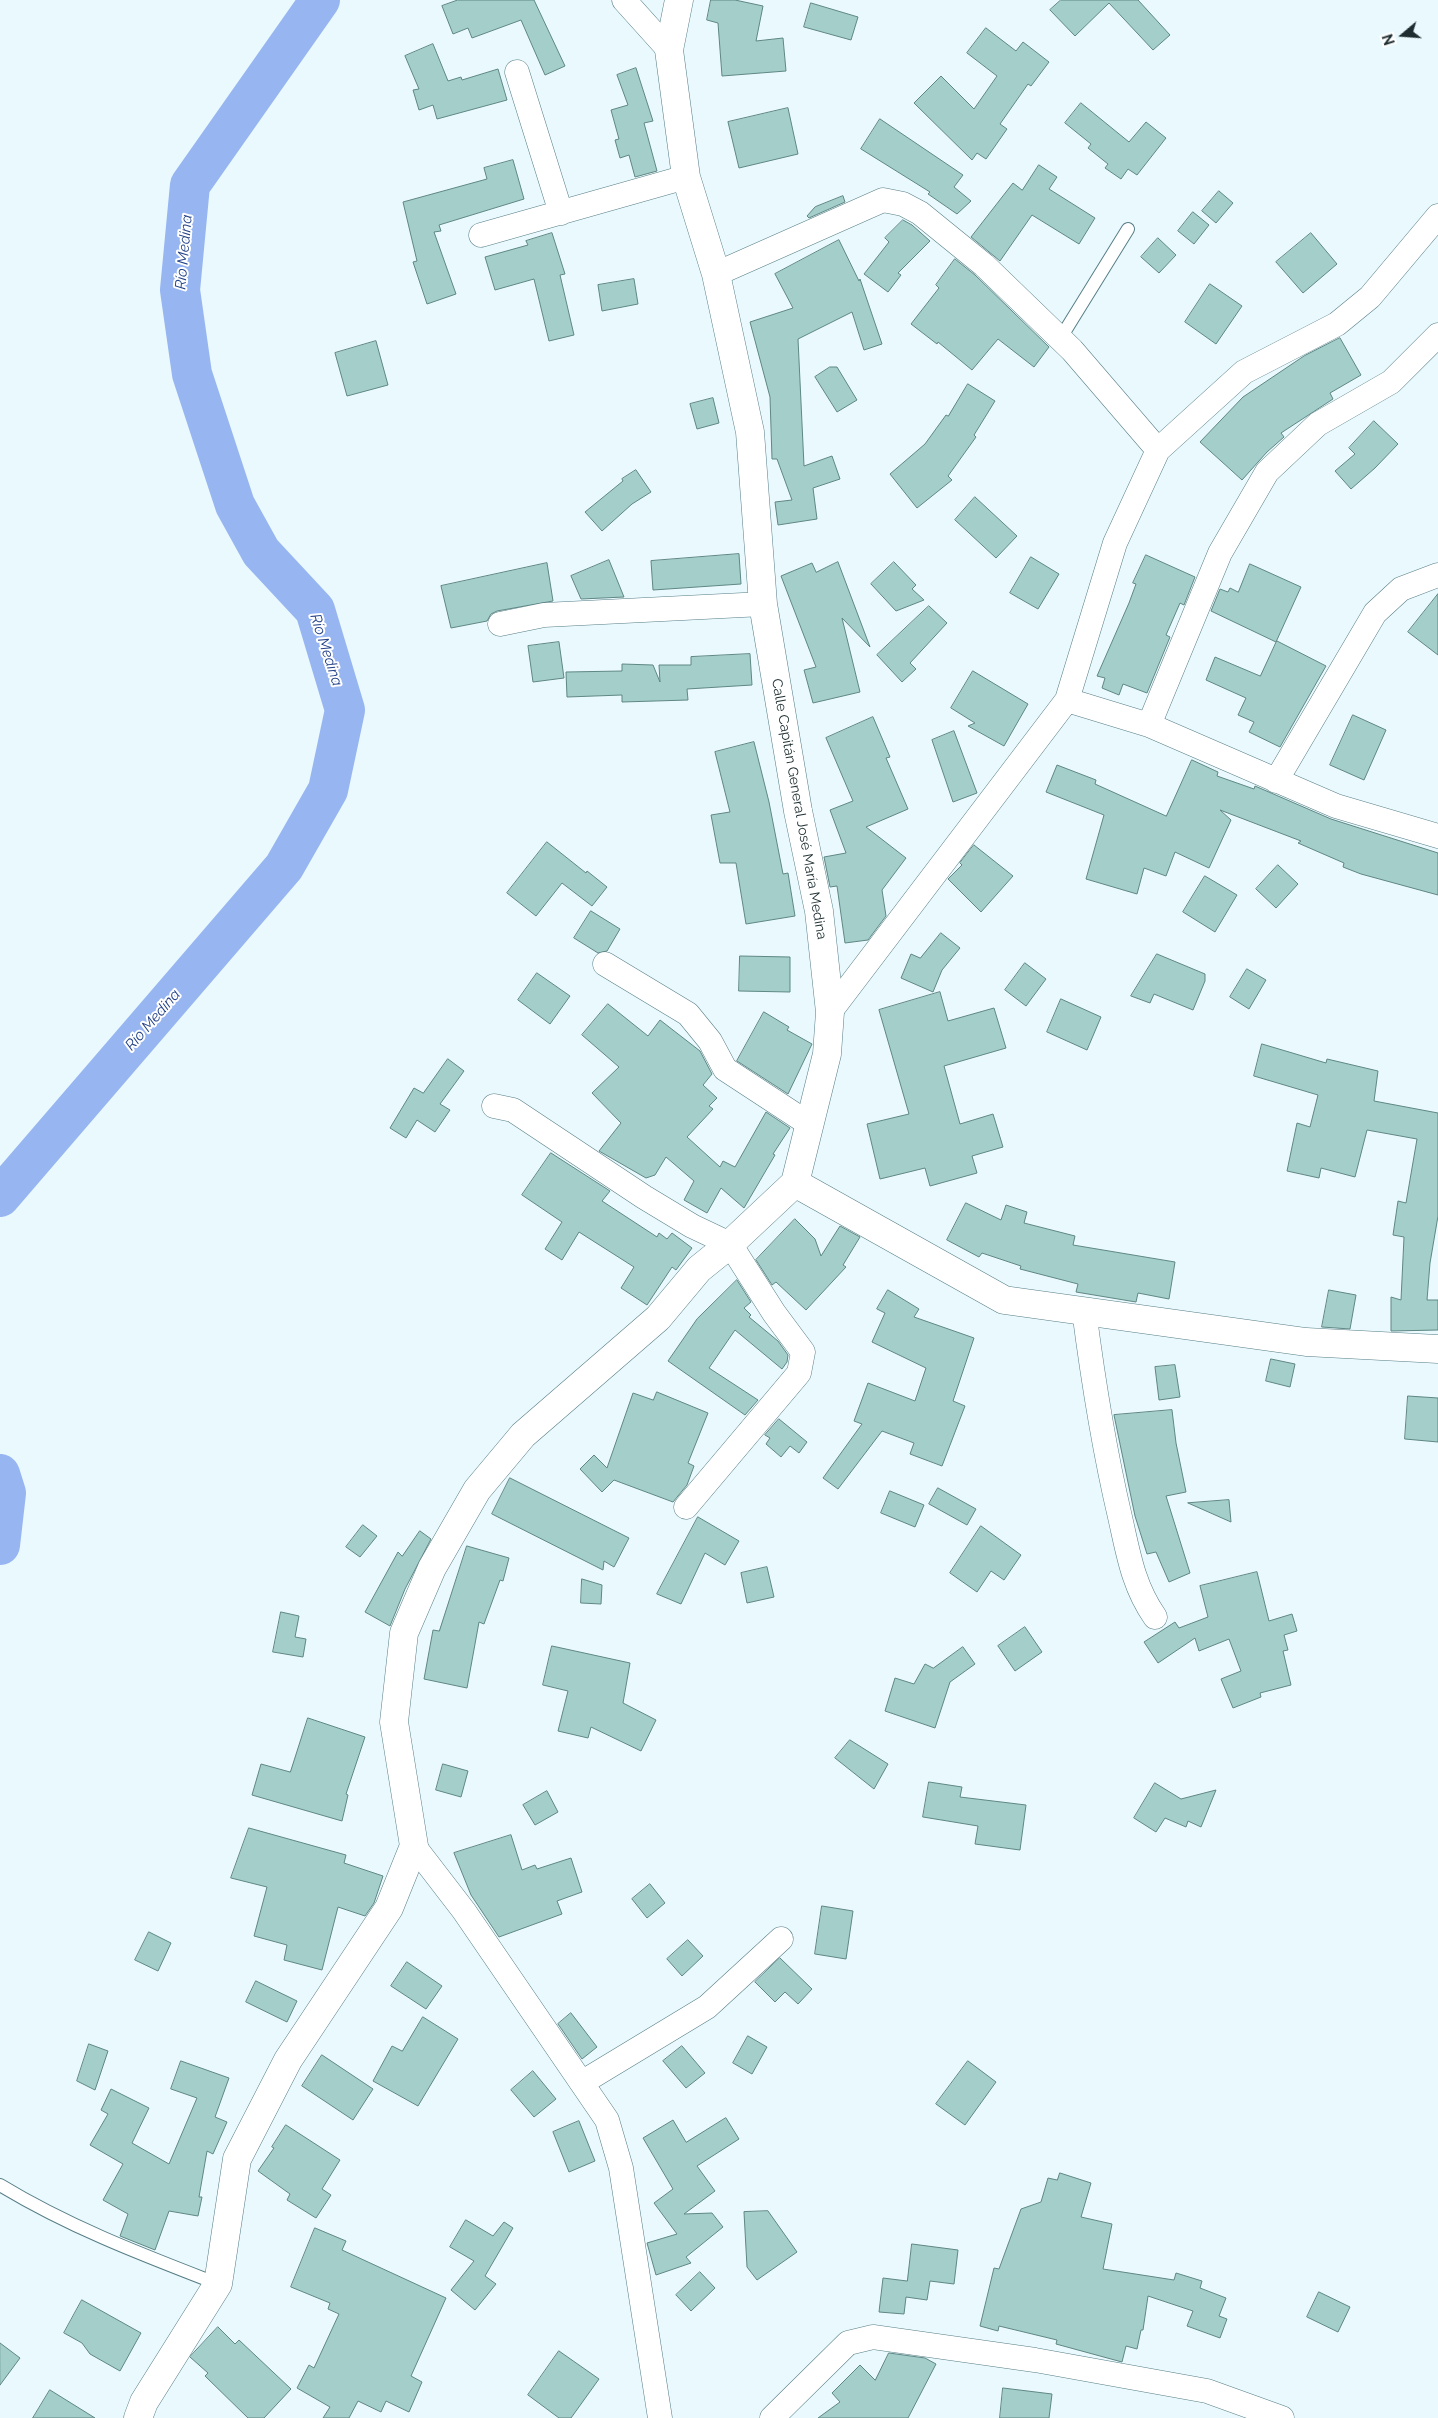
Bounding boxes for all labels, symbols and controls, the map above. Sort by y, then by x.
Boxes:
north arrow [1378,10,1428,60]
text: N [1379,32,1398,47]
water label: Río Medina [172,214,196,290]
water label: Río Medina [306,612,346,688]
street label: Calle Capitán General José María Medina [768,677,830,941]
water label: Río Medina [122,986,184,1054]

